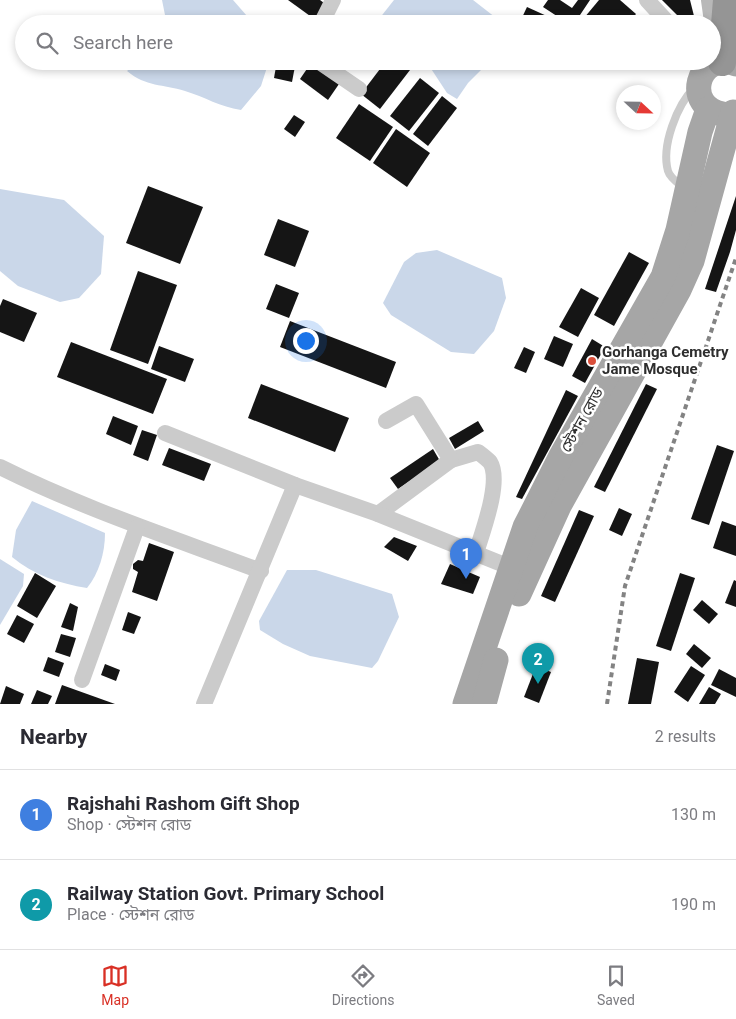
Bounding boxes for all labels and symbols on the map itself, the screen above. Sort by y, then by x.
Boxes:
north arrow [616,85,661,130]
your location [293,328,319,354]
place label: Gorhanga Cemetry Jame Mosque [602,343,729,378]
marker: Gorhanga Cemetry Jame Mosque [586,355,598,367]
street label: স্টেশন রোড [557,384,607,455]
pin: 1 [450,538,482,579]
pin: 2 [522,643,554,684]

